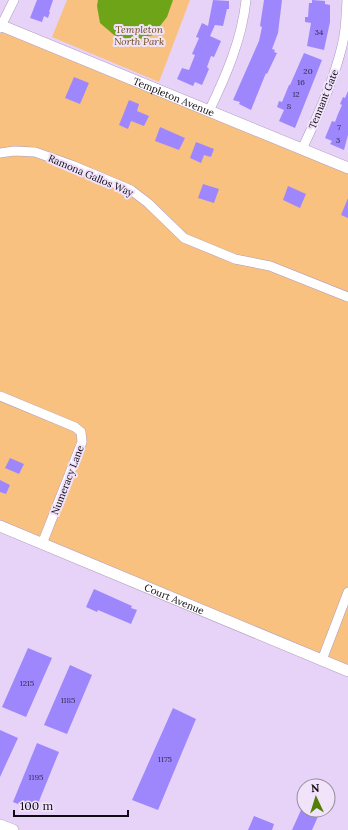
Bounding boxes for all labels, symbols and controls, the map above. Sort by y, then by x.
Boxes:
park label: Templeton North Park [114,23,164,48]
house number: 34 [315,27,324,37]
house number: 20 [303,66,313,76]
street label: Tennant Gate [306,67,342,131]
street label: Templeton Avenue [131,74,217,120]
house number: 16 [297,77,305,87]
house number: 12 [292,89,300,99]
house number: 8 [287,101,292,111]
house number: 7 [337,122,341,132]
house number: 3 [336,135,341,145]
street label: Ramona Gallos Way [46,152,136,200]
street label: Numeracy Lane [48,443,87,517]
street label: Court Avenue [142,581,207,618]
house number: 1215 [20,678,34,688]
house number: 1185 [61,695,75,705]
house number: 1175 [158,754,172,764]
house number: 1195 [29,772,43,782]
north arrow [296,778,336,818]
text: N [311,781,321,795]
scale bar [14,792,128,818]
text: 100 m [20,798,53,813]

